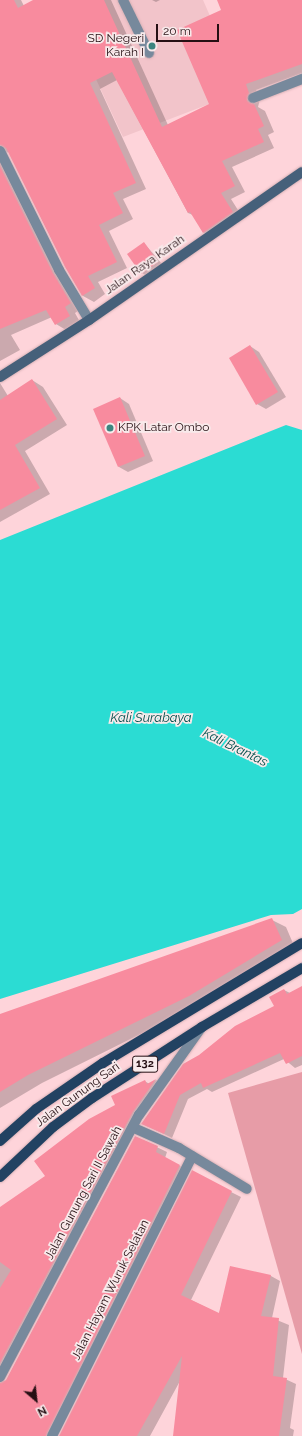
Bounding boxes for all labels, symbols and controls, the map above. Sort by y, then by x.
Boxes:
scale bar [158,16,221,42]
text: 20 m [163,24,191,38]
place label: SD Negeri Karah I [88,32,144,60]
marker: SD Negeri Karah I [147,41,157,51]
street label: Jalan Raya Karah [102,232,188,298]
place label: KPK Latar Ombo [118,421,210,435]
marker: KPK Latar Ombo [105,423,115,433]
water label: Kali Surabaya [110,710,192,726]
water label: Kali Brantas [200,726,270,770]
road number: 132 [132,1055,158,1073]
street label: Jalan Gunung Sari [33,1060,123,1130]
street label: Jalan Gunung Sari II Sawah [43,1124,125,1262]
street label: Jalan Hayam Wuruk Selatan [69,1217,153,1363]
north arrow [16,1380,56,1420]
text: N [35,1403,49,1419]

